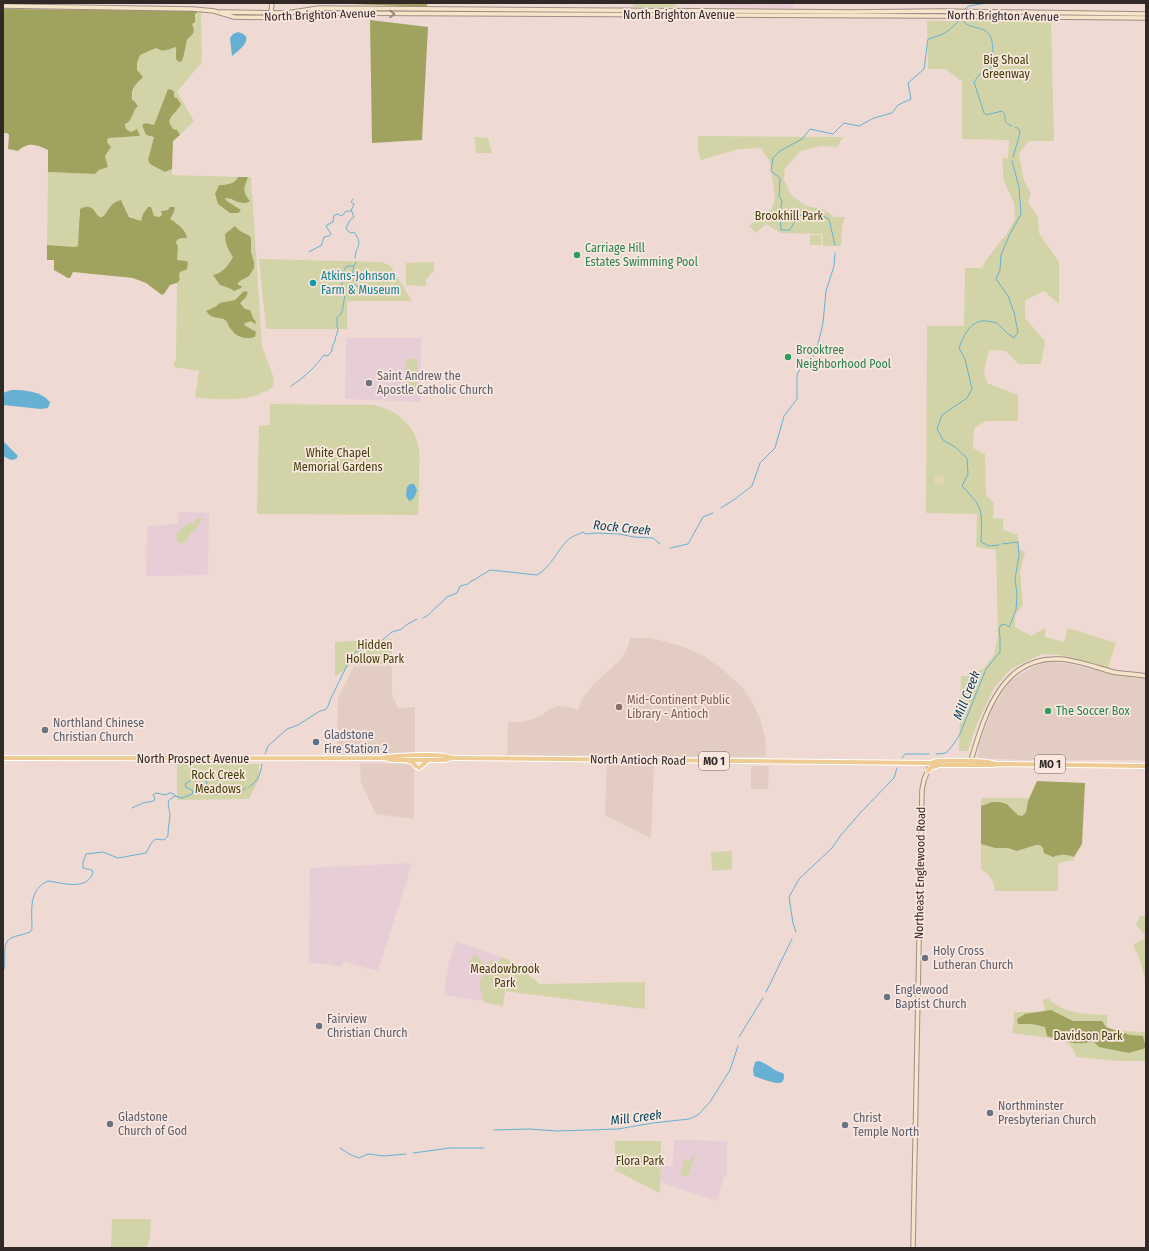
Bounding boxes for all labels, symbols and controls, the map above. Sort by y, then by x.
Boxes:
street label: North Brighton Avenue [264,6,376,24]
street label: North Brighton Avenue [623,8,735,22]
street label: North Brighton Avenue [947,8,1059,24]
one-way arrow [389,10,395,18]
park label: Big Shoal Greenway [982,53,1030,81]
park label: Brookhill Park [755,209,824,223]
place label: Carriage Hill Estates Swimming Pool [585,241,698,269]
marker: Carriage Hill Estates Swimming Pool [572,250,582,260]
place label: Atkins-Johnson Farm & Museum [321,269,400,297]
marker: Atkins-Johnson Farm & Museum [308,278,318,288]
place label: Brooktree Neighborhood Pool [796,343,891,371]
marker: Brooktree Neighborhood Pool [783,352,793,362]
place label: Saint Andrew the Apostle Catholic Church [377,369,493,397]
marker: Saint Andrew the Apostle Catholic Church [364,378,374,388]
park label: White Chapel Memorial Gardens [293,446,383,474]
water label: Rock Creek [592,517,652,538]
park label: Hidden Hollow Park [346,638,404,666]
water label: Mill Creek [950,668,983,722]
place label: Mid-Continent Public Library - Antioch [627,693,730,721]
marker: Mid-Continent Public Library - Antioch [614,702,624,712]
place label: The Soccer Box [1056,704,1130,718]
marker: The Soccer Box [1043,706,1053,716]
place label: Northland Chinese Christian Church [53,716,144,744]
marker: Northland Chinese Christian Church [40,725,50,735]
place label: Gladstone Fire Station 2 [324,728,388,756]
marker: Gladstone Fire Station 2 [311,737,321,747]
street label: North Prospect Avenue [137,752,249,766]
street label: North Antioch Road [590,752,686,768]
road number: MO 1 [699,752,729,770]
road number: MO 1 [1035,755,1065,773]
park label: Rock Creek Meadows [191,768,245,796]
street label: Northeast Englewood Road [912,807,928,939]
place label: Holy Cross Lutheran Church [933,944,1013,972]
marker: Holy Cross Lutheran Church [920,953,930,963]
park label: Meadowbrook Park [470,962,540,990]
place label: Englewood Baptist Church [895,983,967,1011]
marker: Englewood Baptist Church [882,992,892,1002]
place label: Fairview Christian Church [327,1012,408,1040]
marker: Fairview Christian Church [314,1021,324,1031]
park label: Davidson Park [1053,1029,1123,1043]
place label: Northminster Presbyterian Church [998,1099,1096,1127]
water label: Mill Creek [610,1107,663,1128]
marker: Northminster Presbyterian Church [985,1108,995,1118]
place label: Gladstone Church of God [118,1110,187,1138]
place label: Christ Temple North [853,1111,919,1139]
marker: Gladstone Church of God [105,1119,115,1129]
marker: Christ Temple North [840,1120,850,1130]
park label: Flora Park [616,1154,665,1168]

